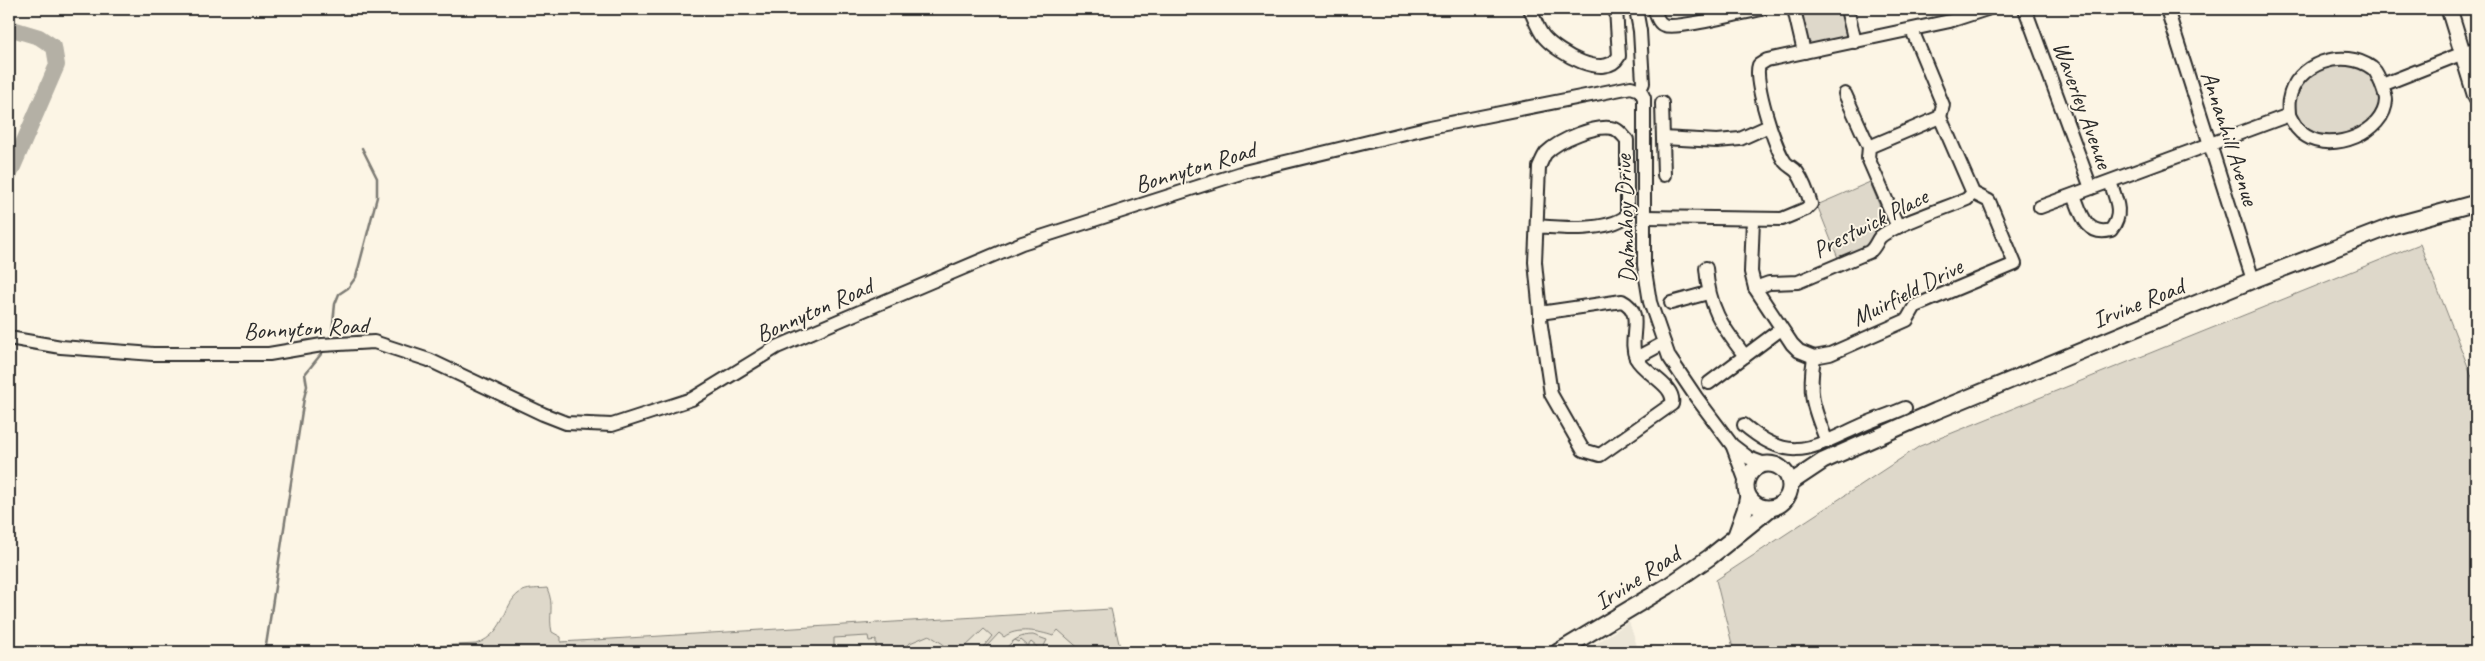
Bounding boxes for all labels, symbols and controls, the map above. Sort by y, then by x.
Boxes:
street label: Waverley Avenue [2046,37,2121,175]
street label: Annanhill Avenue [2194,67,2266,211]
street label: Bonnyton Road [1131,133,1262,200]
street label: Dalmahoy Drive [1608,152,1642,284]
street label: Prestwick Place [1807,180,1934,265]
street label: Muirfield Drive [1847,250,1969,333]
street label: Bonnyton Road [751,269,880,349]
street label: Irvine Road [2088,270,2191,335]
street label: Bonnyton Road [243,310,373,346]
street label: Irvine Road [1589,537,1688,617]

